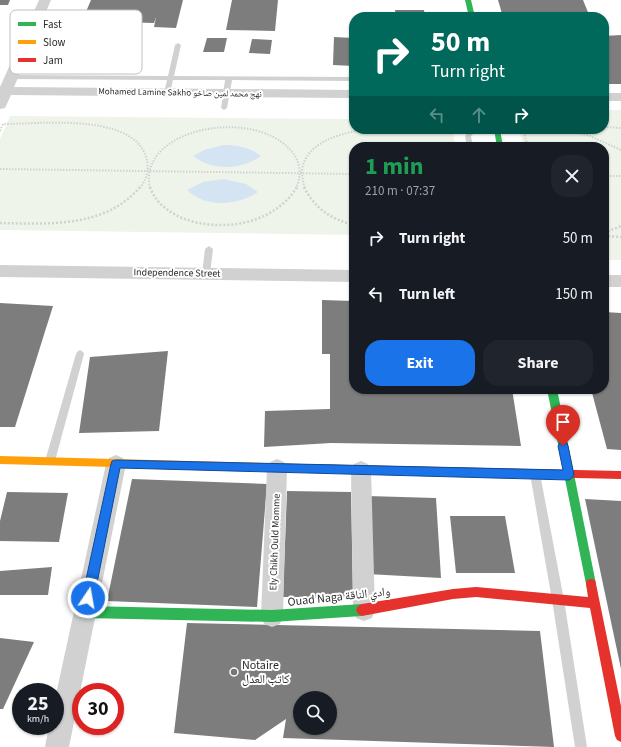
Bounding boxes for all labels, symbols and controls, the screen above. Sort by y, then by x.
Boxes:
legend [10,10,142,74]
text: Fast [43,17,62,32]
text: 50 m [431,22,490,62]
icon: right [365,28,417,80]
text: Slow [43,35,66,50]
text: Jam [43,53,63,68]
text: Turn right [431,59,505,84]
street label: Mohamed Lamine Sakho نهج محمد لمين صاخو [98,85,262,101]
icon: left [426,104,448,126]
icon: ahead [468,104,490,126]
icon: right [510,104,532,126]
text: 1 min [365,149,423,184]
button: close [551,155,593,197]
text: 210 m · 07:37 [365,182,435,200]
icon: right [365,227,387,249]
text: Turn right [399,228,465,249]
text: 50 m [563,228,593,249]
street label: Independence Street [133,265,221,281]
icon: left [365,283,387,305]
text: Turn left [399,284,455,305]
text: 150 m [555,284,593,305]
button: Exit [365,340,475,386]
button: Share [483,340,593,386]
pin [546,405,580,446]
icon: arrive [552,411,574,433]
street label: Ely Chikh Ould Momme [266,493,284,591]
position arrow [67,577,109,619]
street label: Ouad Naga وادي الناقة [287,583,391,612]
place label: Notaire كاتب العدل [242,657,290,688]
marker: Notaire كاتب العدل [229,667,239,677]
speed limit sign: 30 [72,683,124,735]
text: 25 [27,690,49,718]
map controls [293,691,337,735]
button: search [293,691,337,735]
text: km/h [27,712,49,726]

